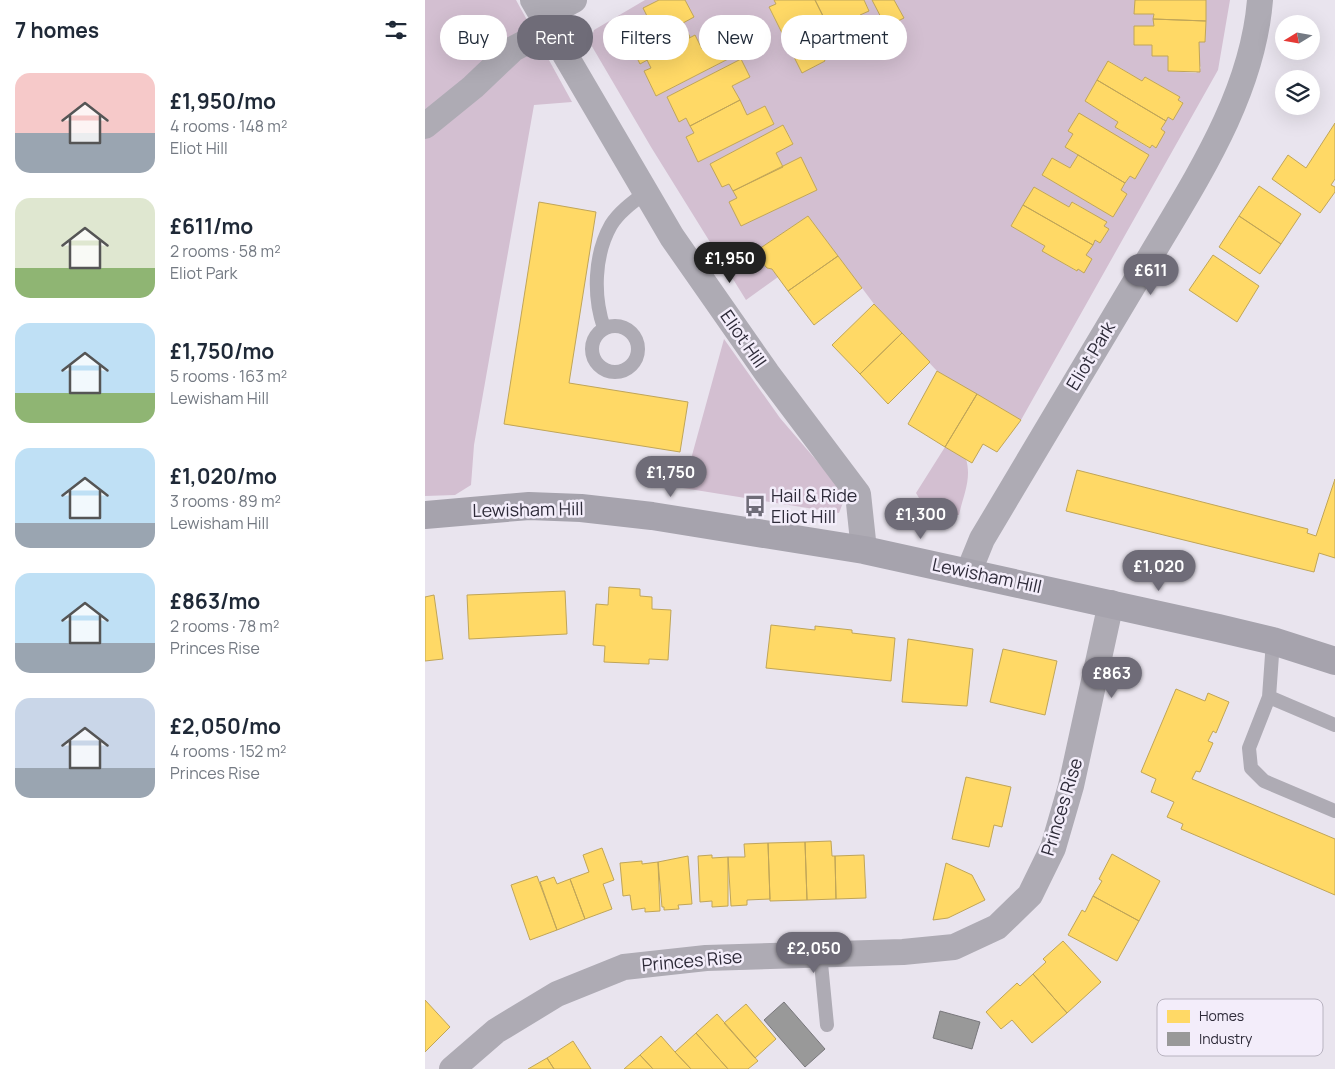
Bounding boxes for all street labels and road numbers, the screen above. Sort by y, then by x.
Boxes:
street label: Eliot Hill [715,305,772,372]
street label: Eliot Park [1060,316,1121,394]
street label: Lewisham Hill [472,496,584,522]
street label: Lewisham Hill [930,552,1044,598]
street label: Princes Rise [1035,755,1087,859]
street label: Princes Rise [641,944,743,976]

